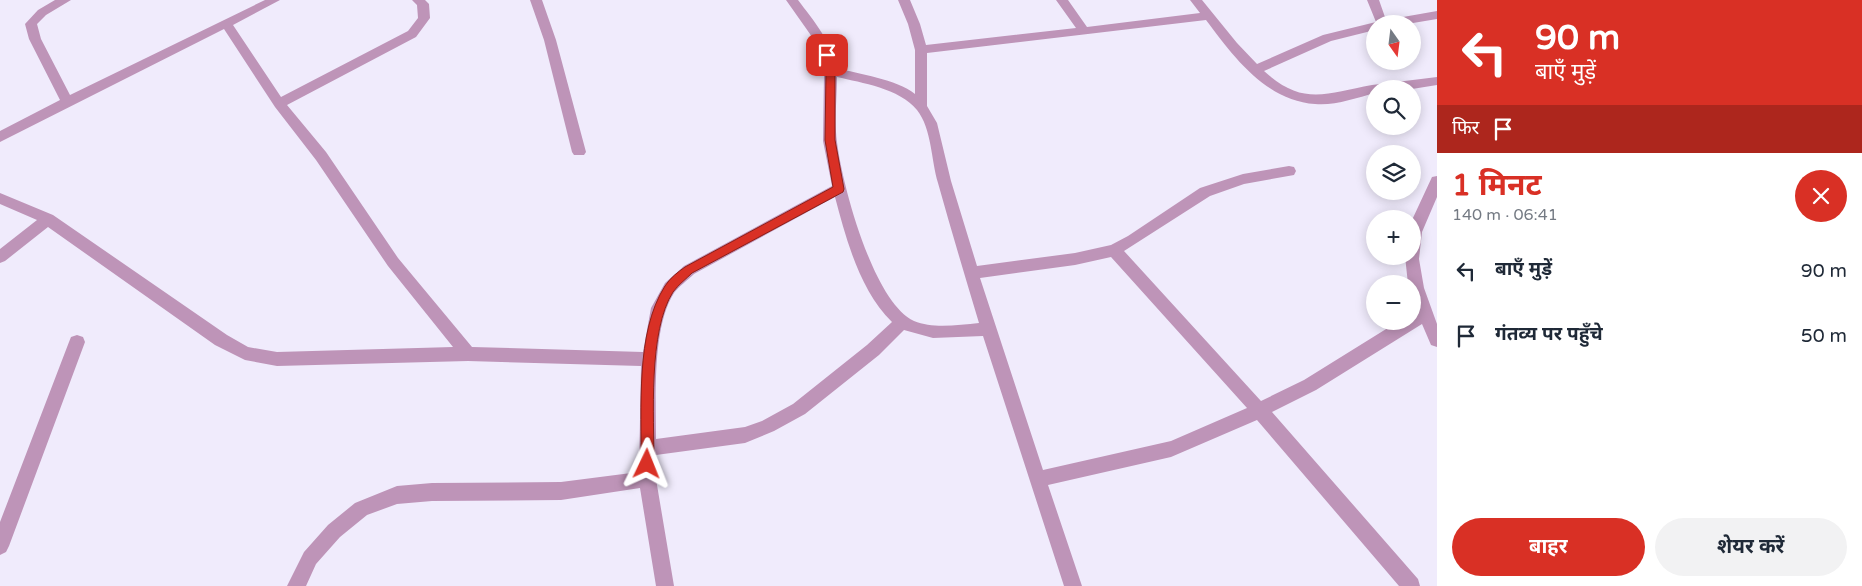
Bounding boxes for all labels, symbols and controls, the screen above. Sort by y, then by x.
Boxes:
north arrow [1366,15,1421,70]
map controls [1366,15,1421,330]
text: 90 m [1535,17,1620,59]
icon: left [1452,20,1517,85]
pin [806,34,848,76]
icon: arrive [813,41,841,69]
text: बाएँ मुड़ें [1535,59,1596,85]
button: search [1366,80,1421,135]
icon: arrive [1489,115,1517,143]
text: फिर [1452,117,1479,139]
button: layers [1366,145,1421,200]
text: 1 मिनट [1452,167,1542,204]
button: close [1795,170,1847,222]
text: 140 m · 06:41 [1452,205,1558,225]
button: + [1366,210,1421,265]
icon: left [1452,257,1480,285]
text: बाएँ मुड़ें [1495,258,1552,280]
text: 90 m [1801,260,1847,282]
button: − [1366,275,1421,330]
icon: arrive [1452,322,1480,350]
text: गंतव्य पर पहुँचे [1495,323,1603,345]
text: 50 m [1801,325,1847,347]
position arrow [620,437,672,489]
button: बाहर [1452,518,1645,576]
button: शेयर करें [1655,518,1847,576]

